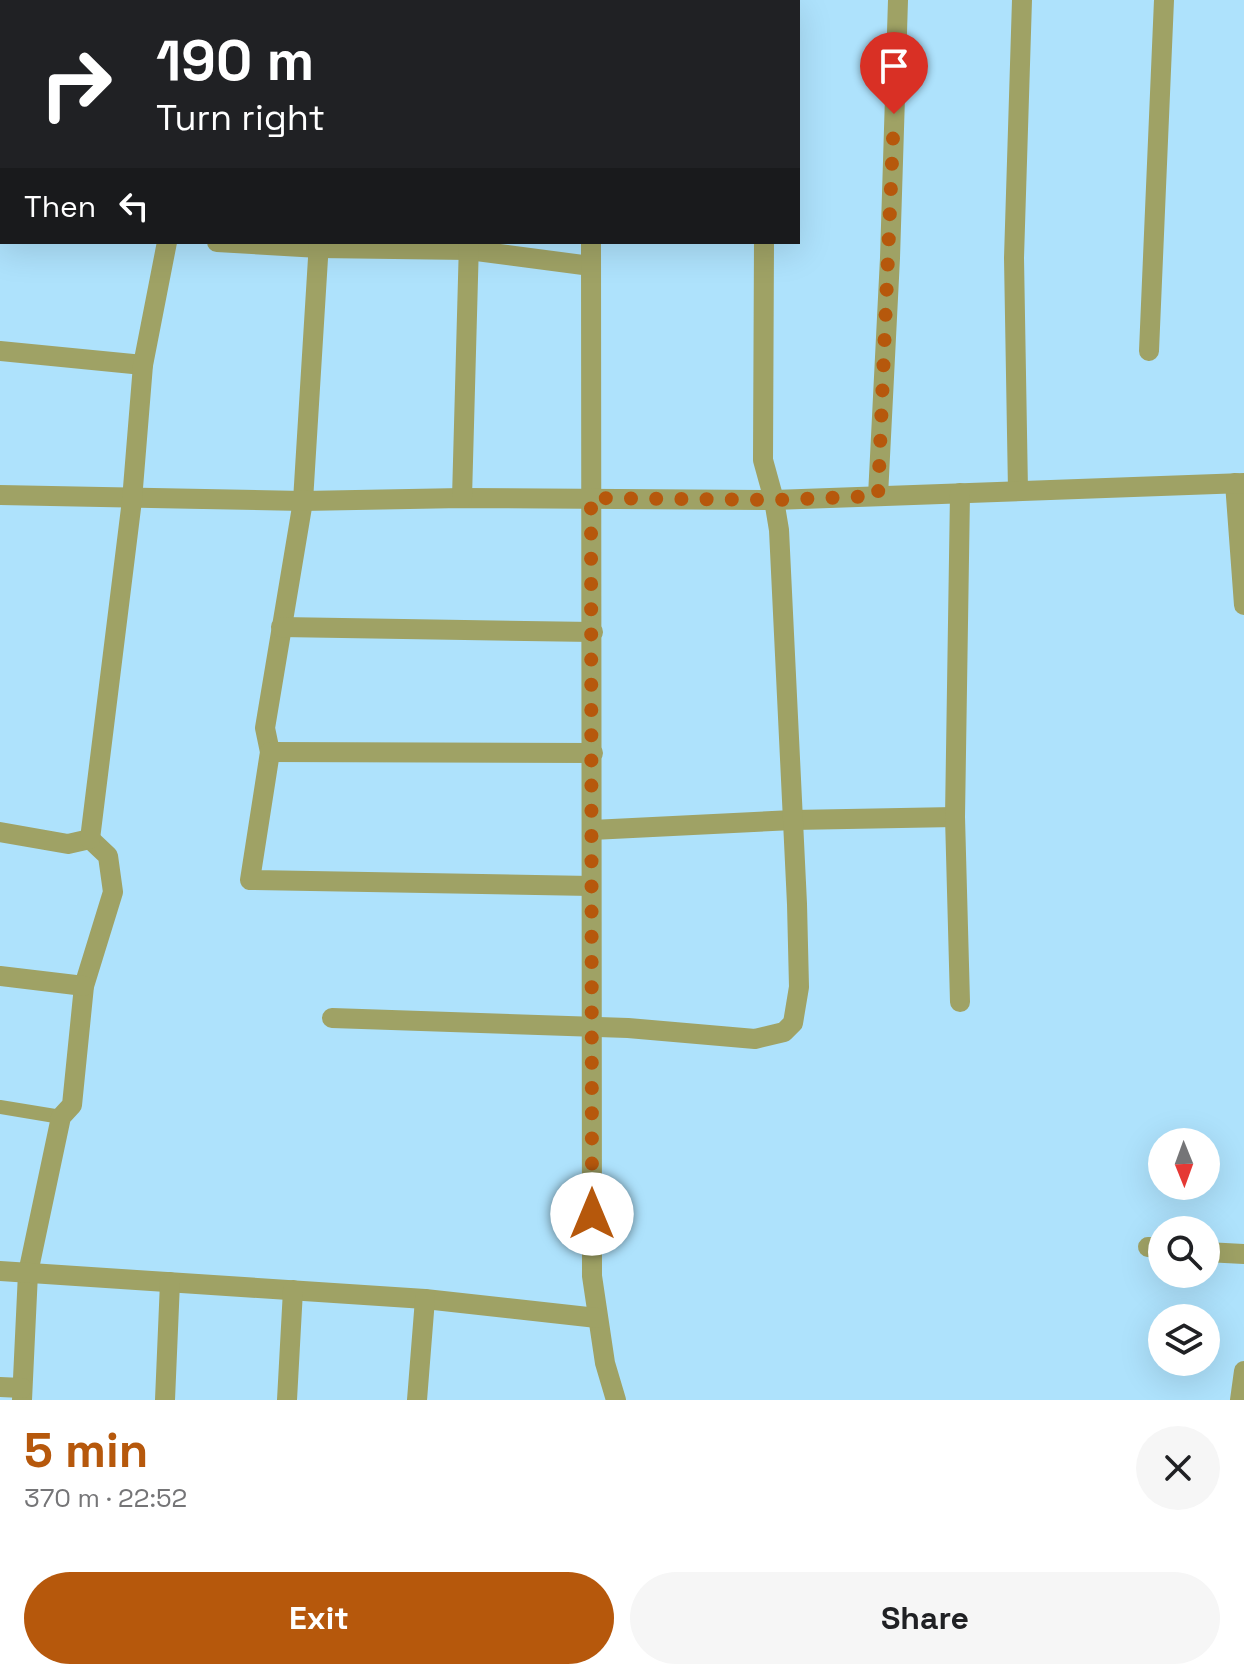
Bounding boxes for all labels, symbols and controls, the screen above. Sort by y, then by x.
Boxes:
text: 190 m [156,25,314,96]
icon: right [24,32,128,136]
pin [860,32,928,114]
icon: arrive [872,44,916,88]
text: Turn right [156,95,325,141]
icon: left [112,184,156,228]
text: Then [24,187,96,226]
north arrow [1148,1128,1220,1200]
map controls [1148,1128,1220,1376]
position arrow [550,1172,634,1256]
button: search [1148,1216,1220,1288]
button: layers [1148,1304,1220,1376]
text: 5 min [24,1420,148,1481]
button: close [1136,1426,1220,1510]
text: 370 m · 22:52 [24,1481,187,1515]
button: Exit [24,1572,614,1664]
button: Share [630,1572,1220,1664]

